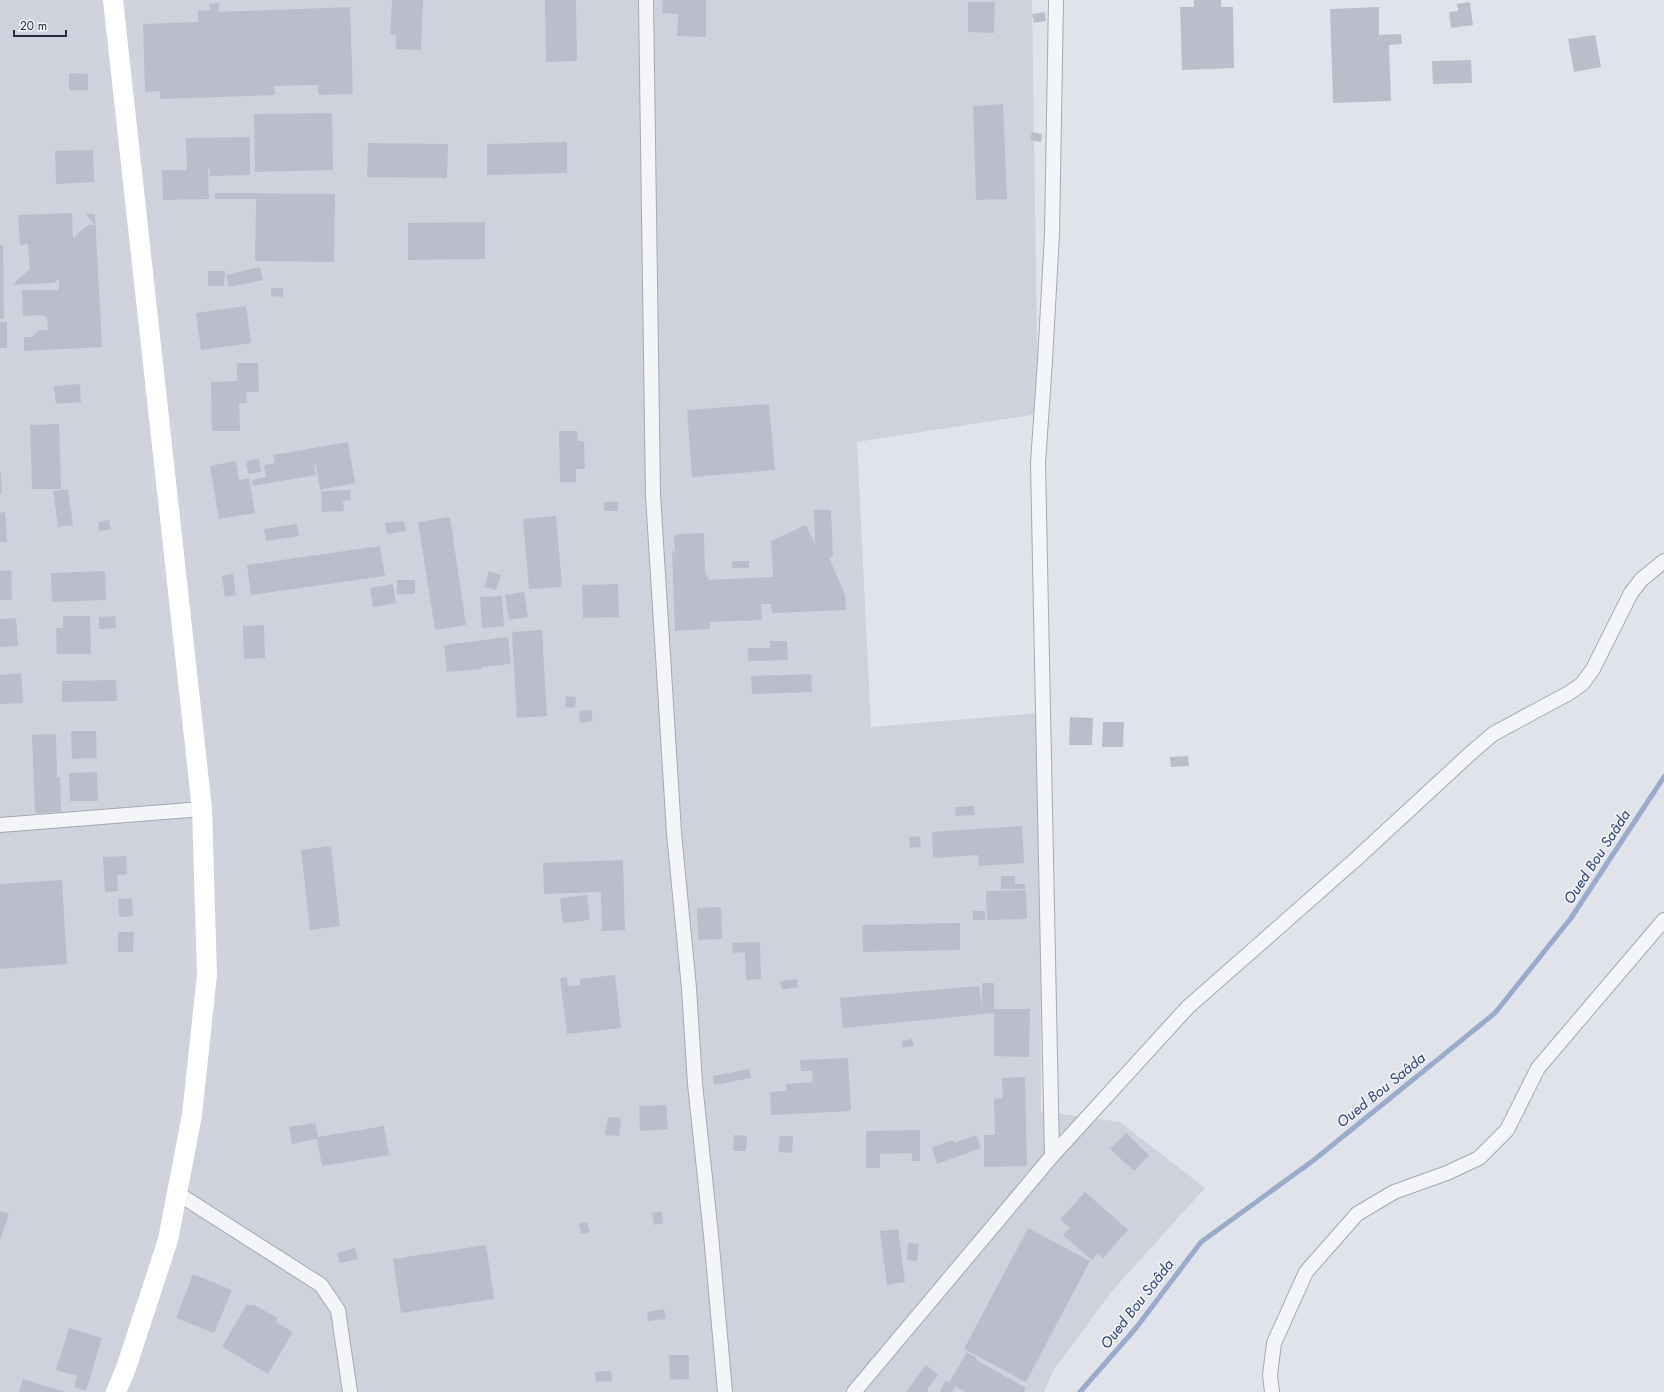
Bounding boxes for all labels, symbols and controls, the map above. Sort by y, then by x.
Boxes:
scale bar [14,12,66,38]
text: 20 m [20,17,47,35]
water label: Oued Bou Saâda [1558,805,1636,909]
water label: Oued Bou Saâda [1332,1047,1431,1133]
water label: Oued Bou Saâda [1095,1254,1180,1354]

